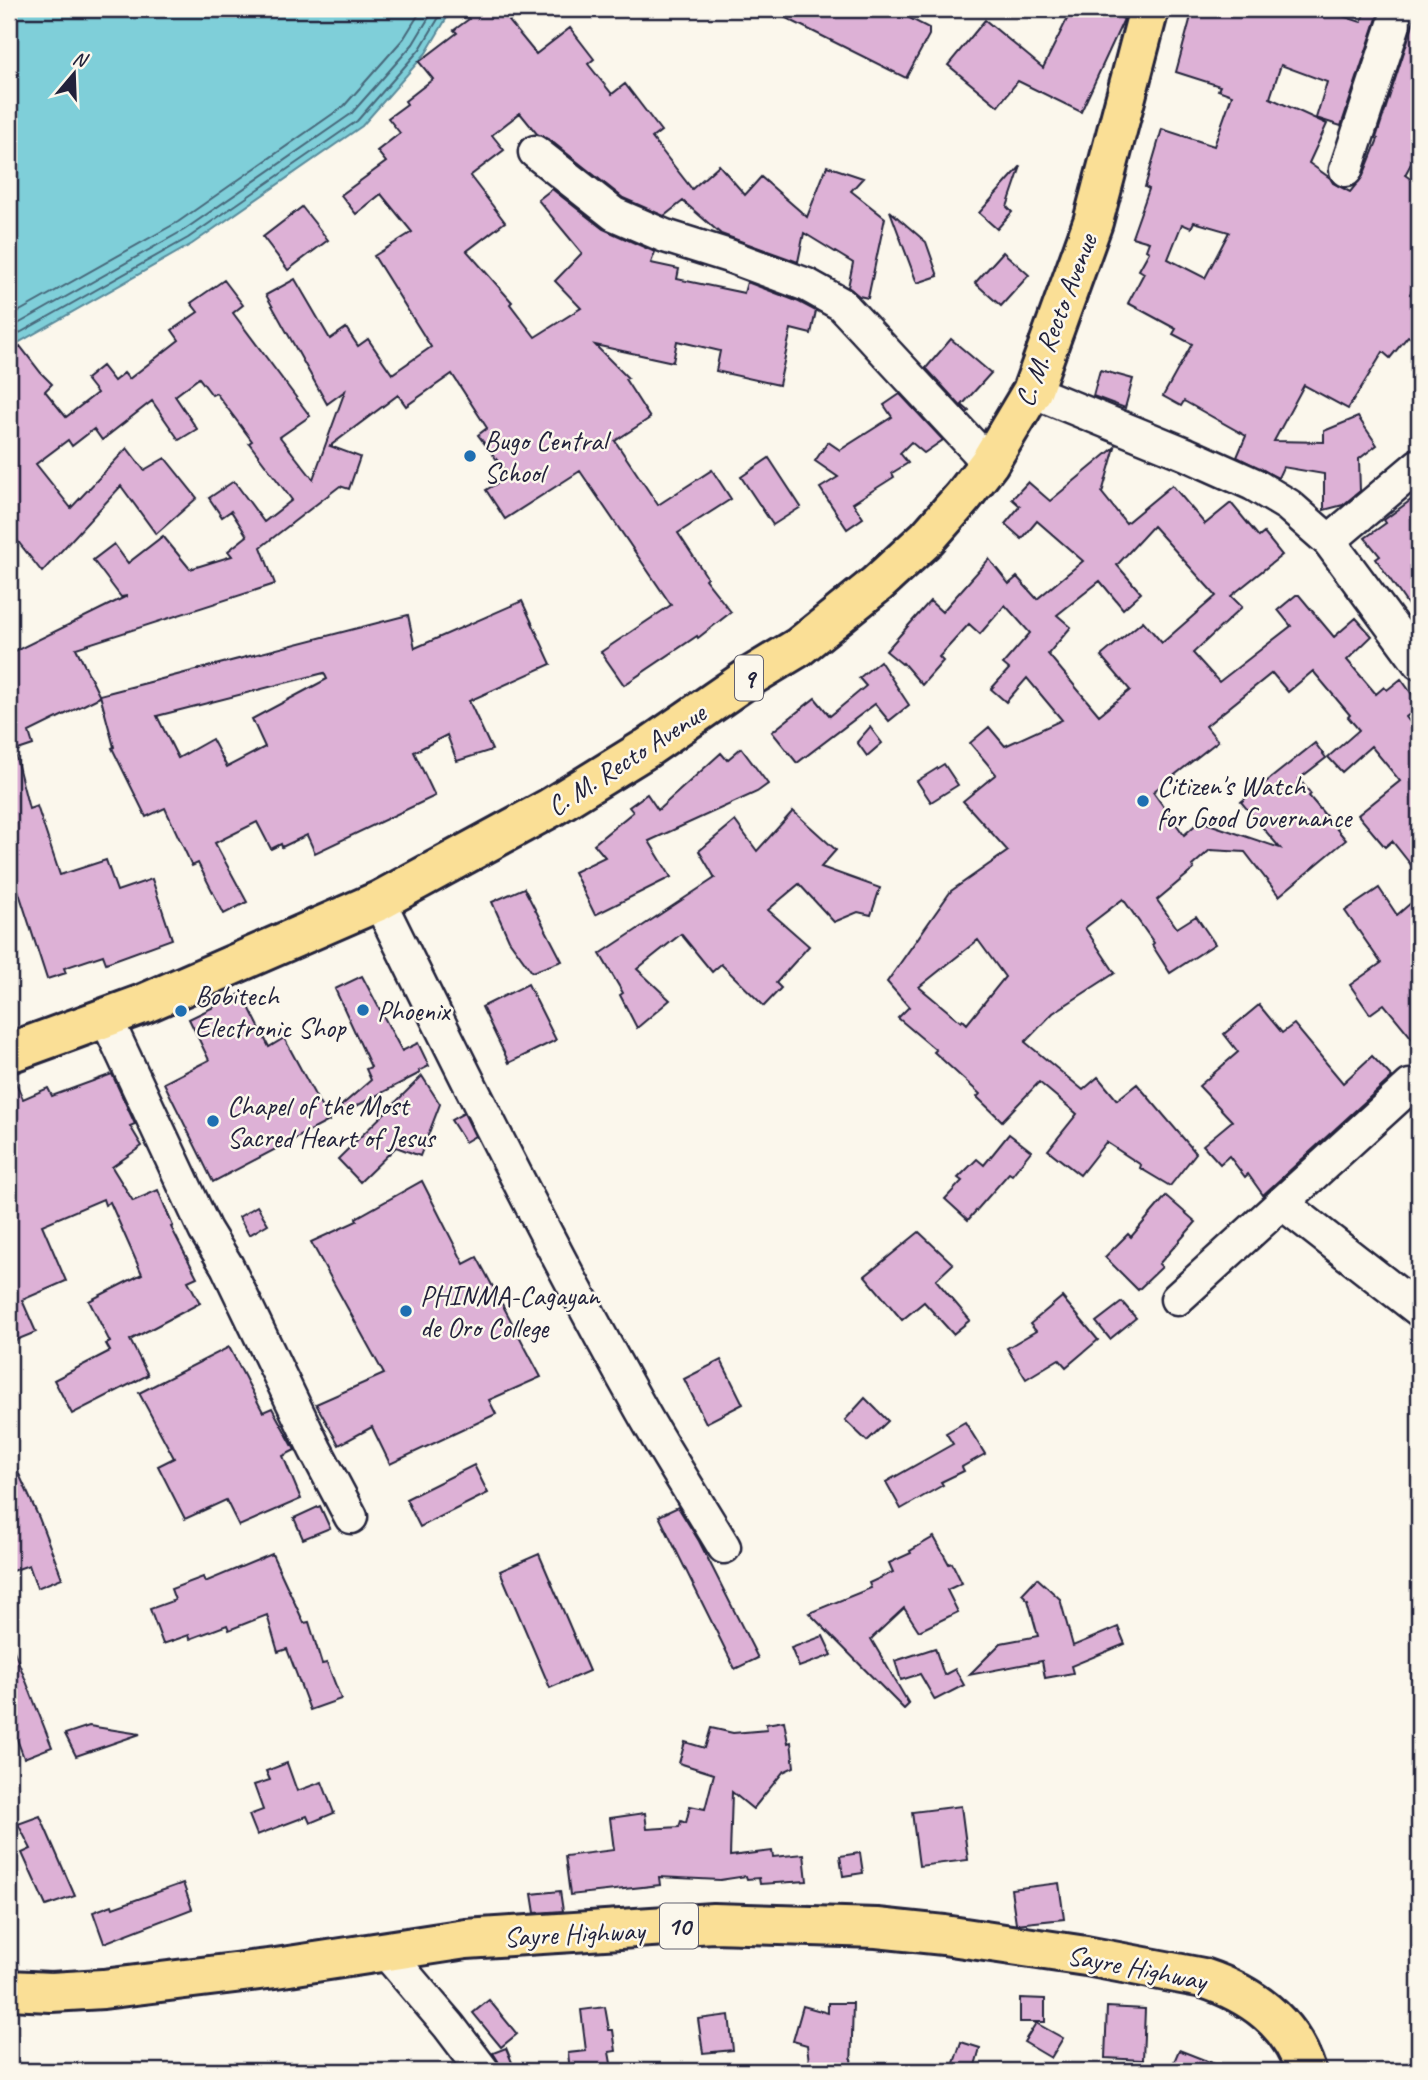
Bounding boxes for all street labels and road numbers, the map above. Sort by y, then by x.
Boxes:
street label: C. M. Recto Avenue [1007,227,1105,411]
road number: 9 [735,656,763,700]
street label: C. M. Recto Avenue [540,694,714,824]
road number: 10 [660,1904,698,1949]
street label: Sayre Highway [503,1912,648,1955]
street label: Sayre Highway [1064,1937,1212,1999]

